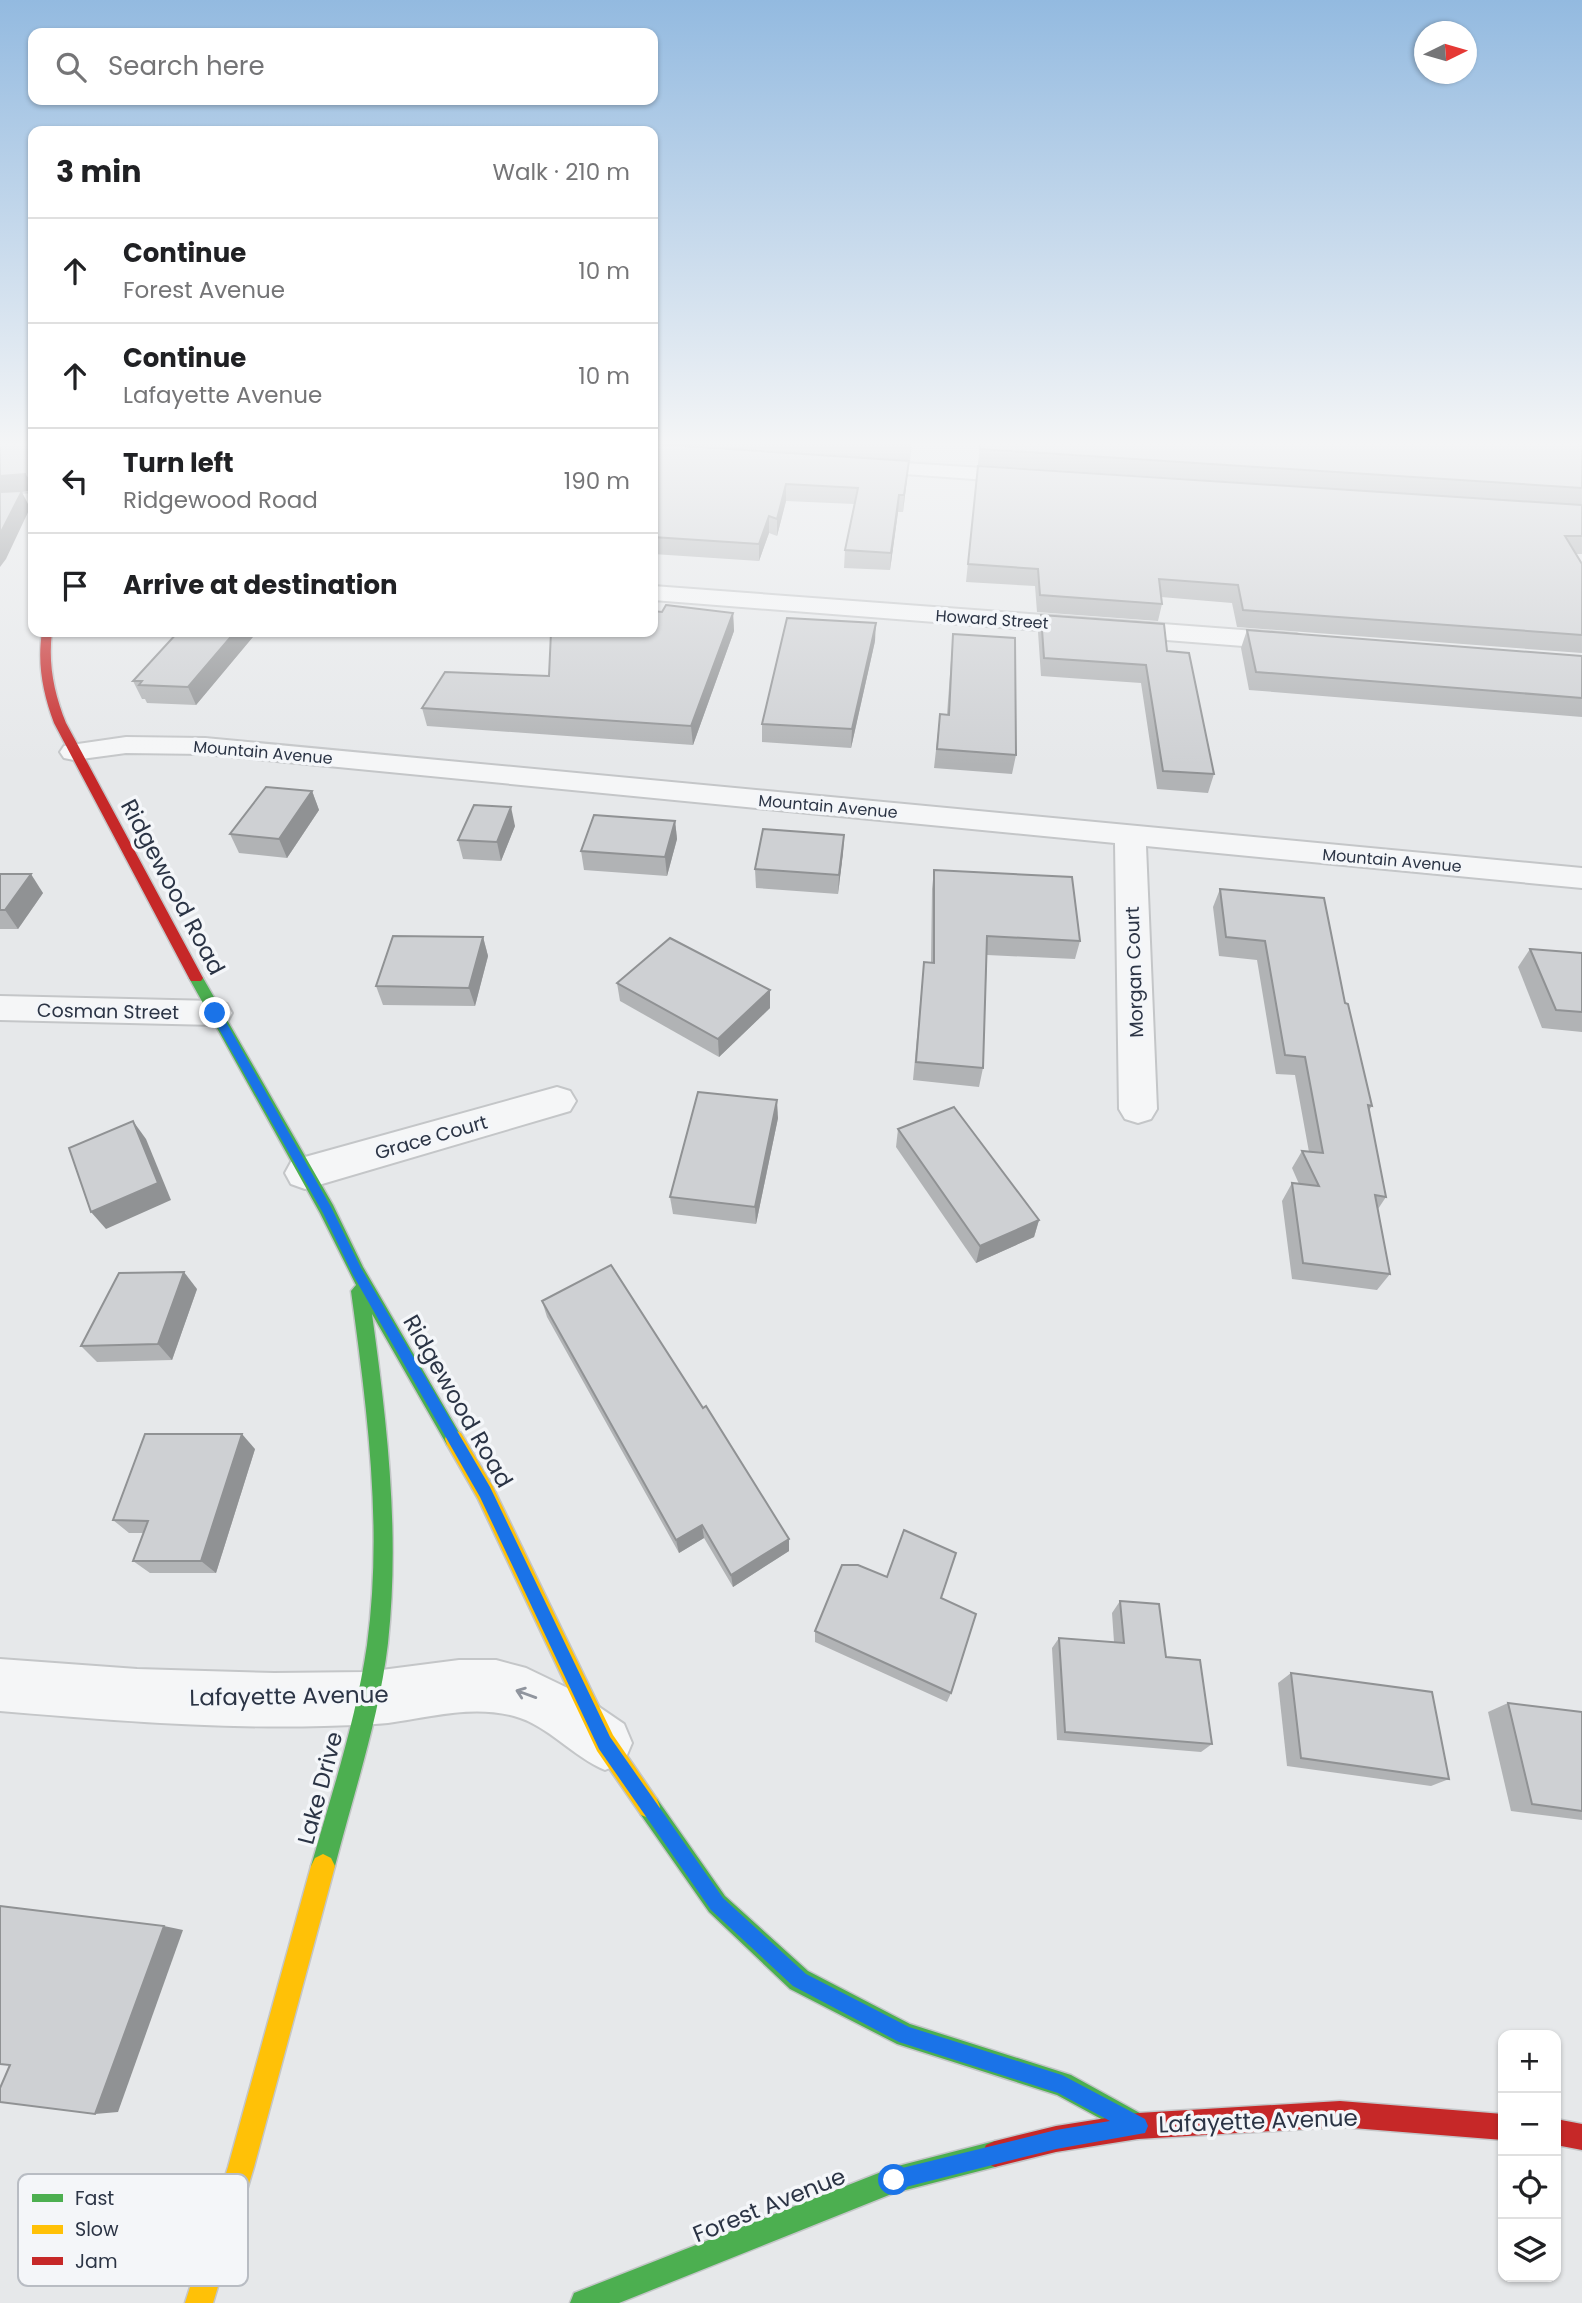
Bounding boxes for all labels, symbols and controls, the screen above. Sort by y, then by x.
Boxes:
north arrow [1414,21,1477,84]
search box [28,28,658,105]
icon: search [52,48,90,86]
text: Search here [108,48,265,84]
text: 3 min [56,150,141,193]
text: Walk · 210 m [492,156,630,188]
text: Continue [123,235,246,271]
icon: ahead [56,252,94,290]
text: 10 m [578,255,630,287]
text: Forest Avenue [123,274,285,306]
text: Continue [123,340,246,376]
icon: ahead [56,357,94,395]
text: 10 m [578,360,630,392]
text: Lafayette Avenue [123,379,322,411]
text: Turn left [123,445,234,481]
icon: left [56,462,94,500]
text: 190 m [564,465,630,497]
text: Ridgewood Road [123,484,318,516]
icon: arrive [56,567,94,605]
text: Arrive at destination [123,567,398,603]
street label: Howard Street [935,604,1049,635]
street label: Mountain Avenue [192,735,334,770]
street label: Mountain Avenue [757,789,899,824]
street label: Ridgewood Road [113,793,233,981]
street label: Mountain Avenue [1321,843,1463,878]
street label: Morgan Court [1119,906,1150,1038]
street label: Cosman Street [37,997,179,1026]
route end [199,997,230,1028]
street label: Grace Court [372,1108,491,1166]
street label: Ridgewood Road [395,1309,521,1493]
street label: Lafayette Avenue [189,1678,389,1714]
one-way arrow [516,1687,538,1699]
street label: Lake Drive [290,1728,350,1848]
map controls [1498,2030,1561,2282]
button: + [1498,2030,1561,2093]
button: − [1498,2093,1561,2156]
street label: Lafayette Avenue [1158,2102,1358,2140]
button: locate [1498,2156,1561,2219]
street label: Forest Avenue [688,2160,850,2250]
route start [878,2164,909,2195]
legend [18,2174,248,2286]
text: Fast [75,2185,114,2212]
text: Slow [75,2216,119,2243]
button: layers [1498,2219,1561,2282]
text: Jam [75,2248,117,2275]

